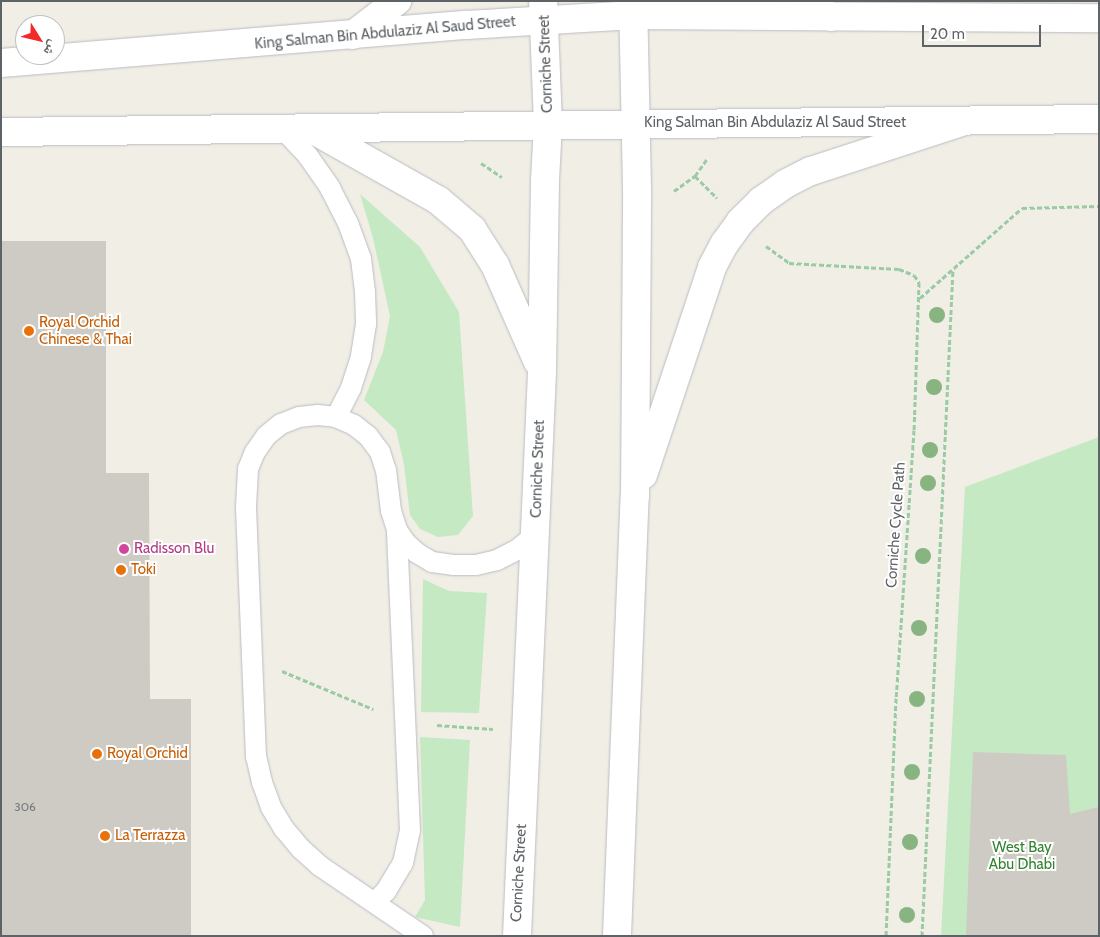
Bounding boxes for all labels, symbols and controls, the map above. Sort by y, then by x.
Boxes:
street label: King Salman Bin Abdulaziz Al Saud Street [254,13,516,53]
north arrow [15,15,65,65]
street label: Corniche Street [535,15,557,113]
scale bar [925,15,1044,47]
text: 20 m [930,25,965,43]
text: ش [40,37,63,60]
street label: King Salman Bin Abdulaziz Al Saud Street [644,114,906,132]
place label: Royal Orchid Chinese & Thai [39,313,132,348]
marker: Royal Orchid Chinese & Thai [23,325,35,337]
street label: Corniche Street [527,420,549,518]
street label: Corniche Cycle Path [883,461,909,589]
place label: Radisson Blu [134,540,214,558]
marker: Radisson Blu [118,543,130,555]
place label: Toki [131,561,156,579]
marker: Toki [115,564,127,576]
place label: Royal Orchid [107,745,188,763]
marker: Royal Orchid [91,748,103,760]
house number: 306 [14,800,36,814]
street label: Corniche Street [507,824,531,922]
place label: La Terrazza [115,827,185,845]
marker: La Terrazza [99,830,111,842]
park label: West Bay Abu Dhabi [989,838,1055,873]

